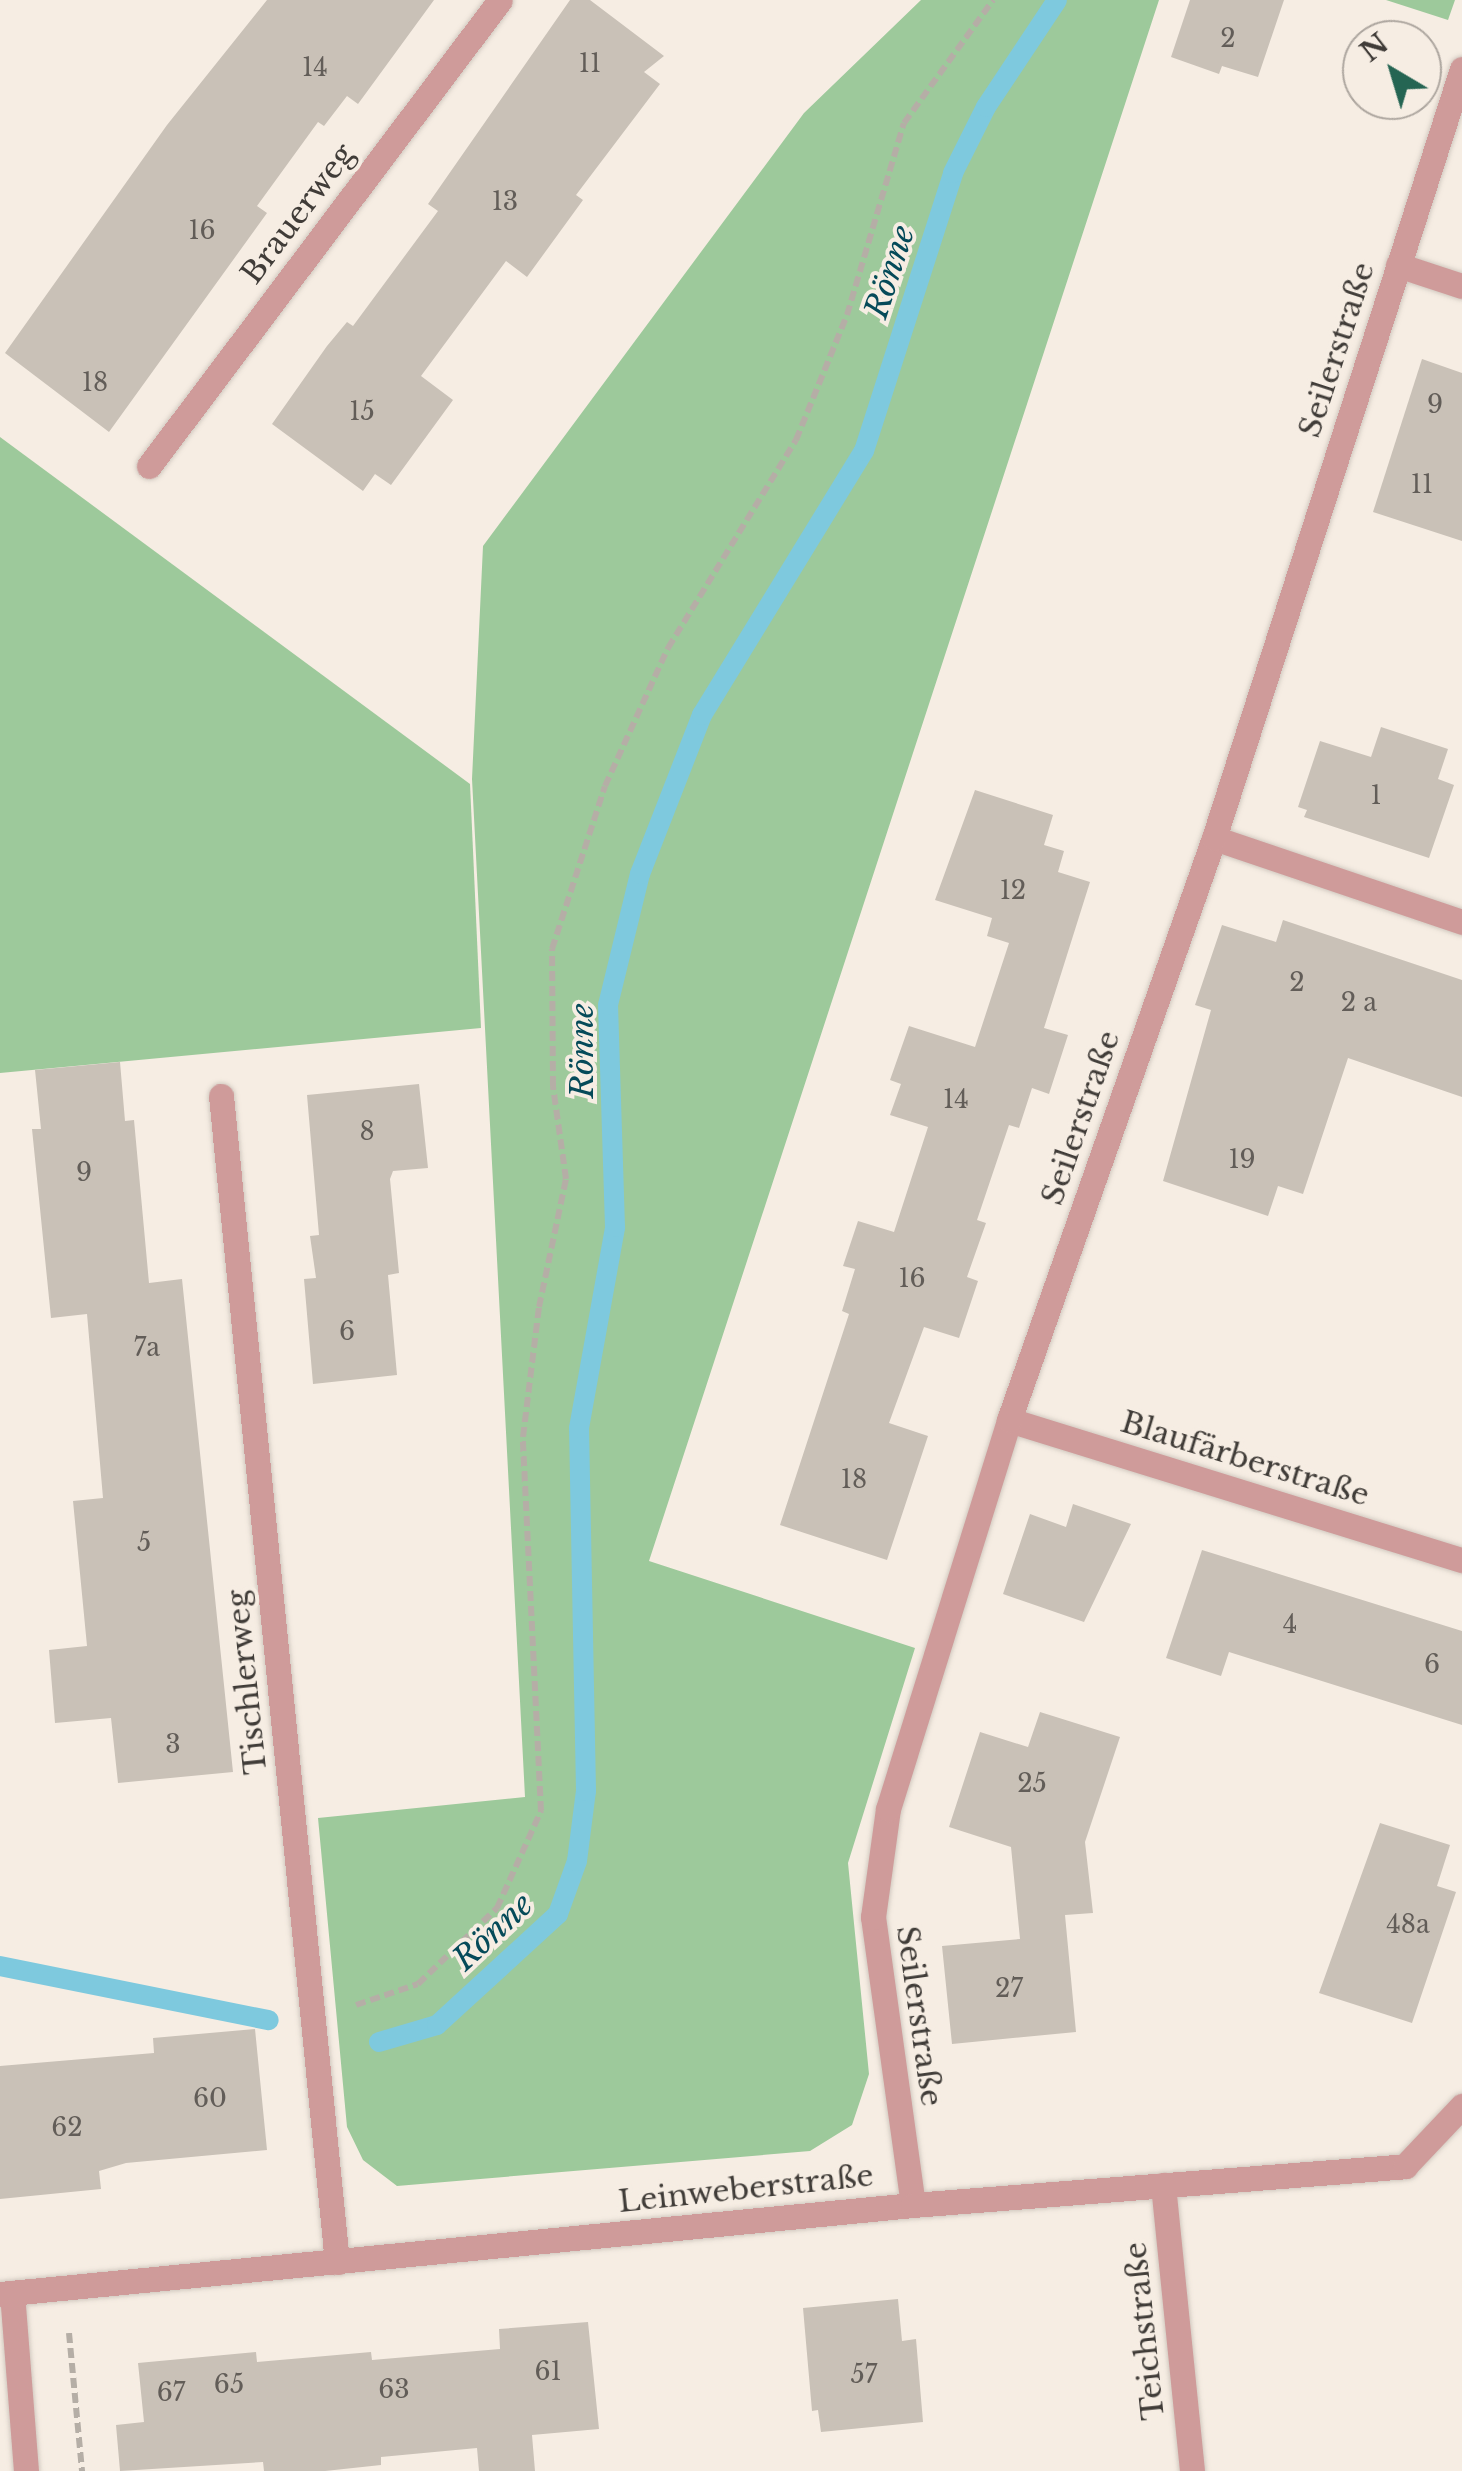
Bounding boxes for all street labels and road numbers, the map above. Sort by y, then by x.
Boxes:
street label: Brauerweg [234,137,362,291]
street label: Seilerstraße [1292,258,1382,442]
street label: Seilerstraße [1034,1026,1128,1210]
street label: Blaufärberstraße [1117,1404,1373,1514]
street label: Tischlerweg [219,1588,275,1776]
street label: Seilerstraße [889,1924,949,2108]
street label: Leinweberstraße [617,2158,875,2220]
street label: Teichstraße [1118,2240,1172,2422]

